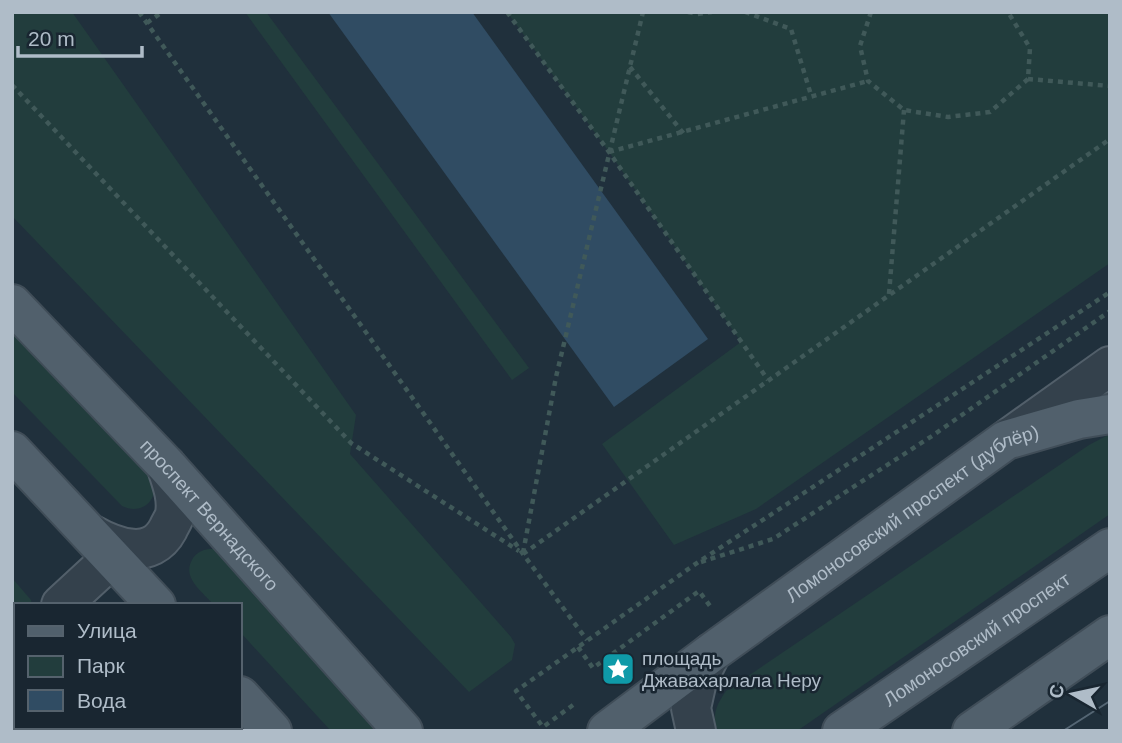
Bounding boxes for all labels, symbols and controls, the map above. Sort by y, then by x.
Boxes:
scale bar [18,14,142,58]
text: 20 m [28,27,75,50]
street label: Ломоносовский проспект (дублёр) [782,421,1041,606]
street label: проспект Вернадского [136,435,283,595]
street label: Ломоносовский проспект [879,568,1074,710]
legend [14,603,242,729]
text: Улица [77,619,137,642]
place label: площадь Джавахарлала Неру [642,648,822,691]
place icon: площадь Джавахарлала Неру [599,650,637,688]
text: Парк [77,654,125,677]
north arrow [1038,659,1108,729]
text: С [1045,683,1068,700]
text: Вода [77,689,126,712]

